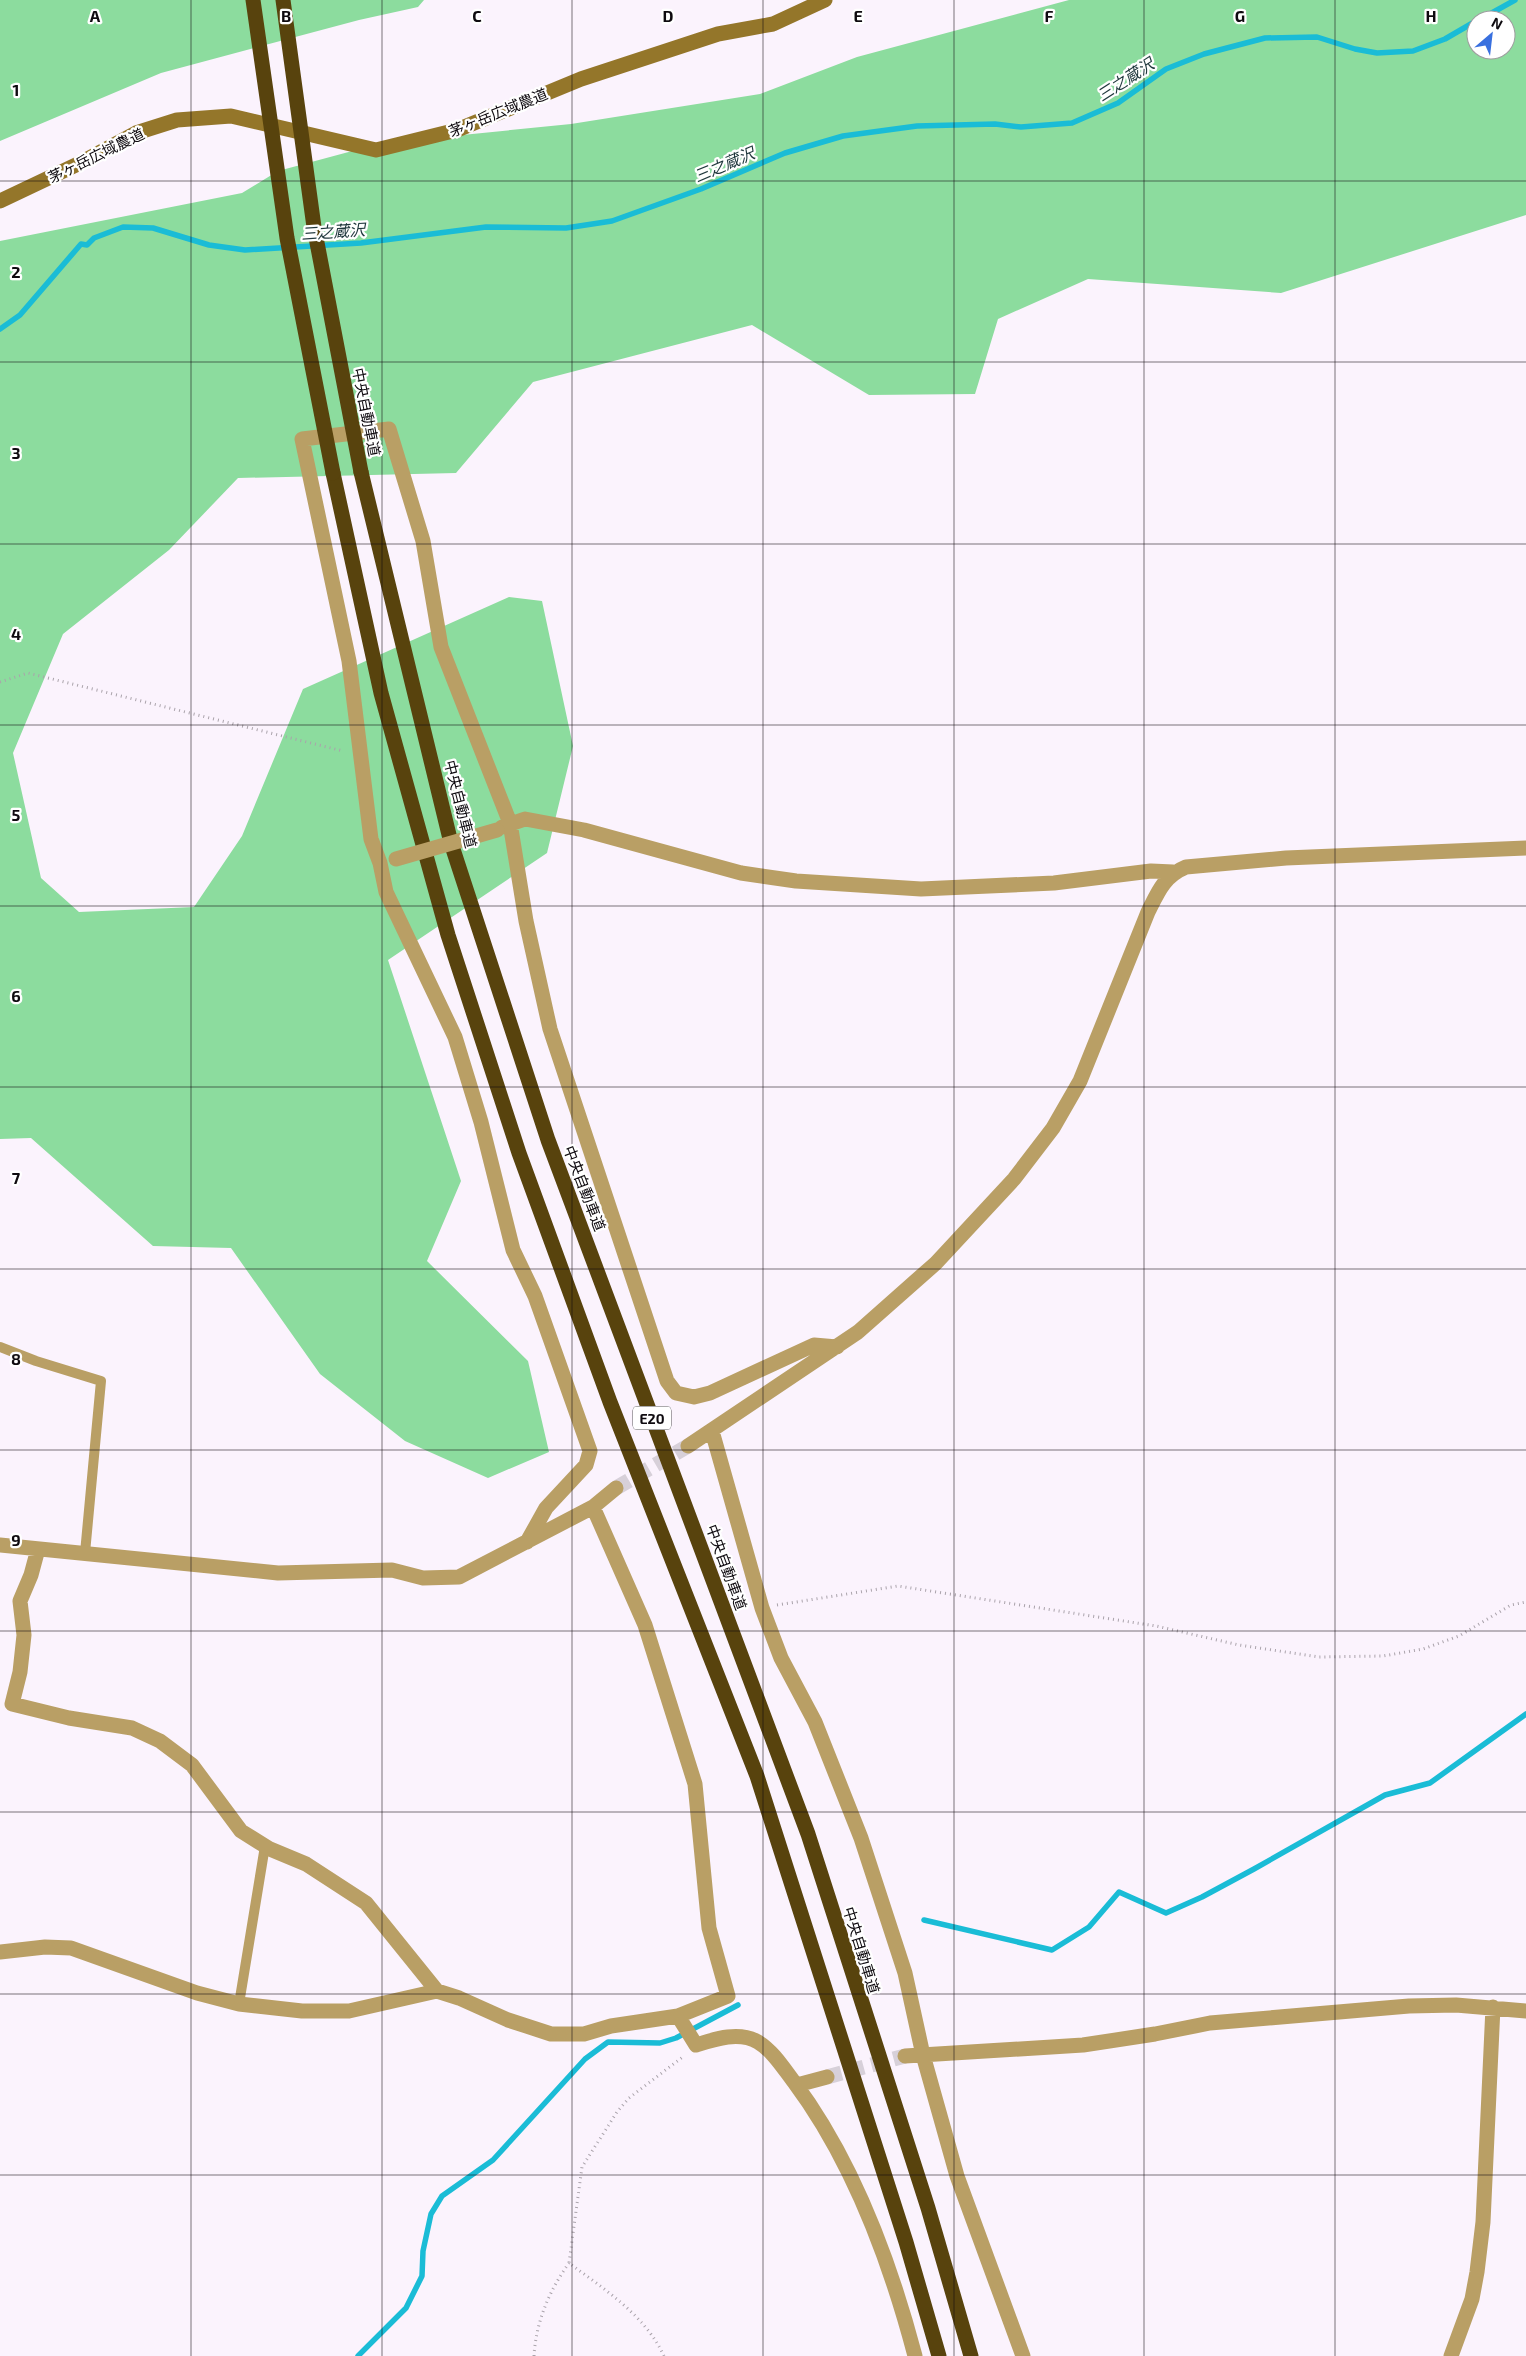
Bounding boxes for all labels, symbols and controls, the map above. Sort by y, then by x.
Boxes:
text: A [90,6,101,25]
text: B [281,6,291,25]
text: C [472,6,482,25]
text: D [663,6,674,25]
text: E [853,6,863,25]
text: F [1045,6,1054,25]
text: G [1235,6,1245,25]
text: H [1425,6,1437,25]
north arrow [1466,10,1516,60]
text: N [1489,13,1506,33]
water label: 三之蔵沢 [1093,53,1159,104]
text: 1 [13,80,19,99]
street label: 茅ヶ岳広域農道 [446,84,550,140]
street label: 茅ヶ岳広域農道 [45,124,147,186]
water label: 三之蔵沢 [691,142,759,185]
water label: 三之蔵沢 [300,219,368,243]
text: 2 [11,262,21,281]
street label: 中央自動車道 [350,366,384,458]
text: 3 [11,443,21,462]
text: 4 [11,624,21,643]
street label: 中央自動車道 [441,758,481,850]
text: 5 [12,805,21,824]
text: 6 [11,986,21,1005]
street label: 中央自動車道 [560,1143,610,1233]
text: 7 [12,1168,21,1187]
text: 8 [11,1349,21,1368]
road number: E20 [633,1406,671,1430]
street label: 中央自動車道 [703,1522,751,1612]
text: 9 [11,1530,21,1549]
street label: 中央自動車道 [840,1904,884,1996]

